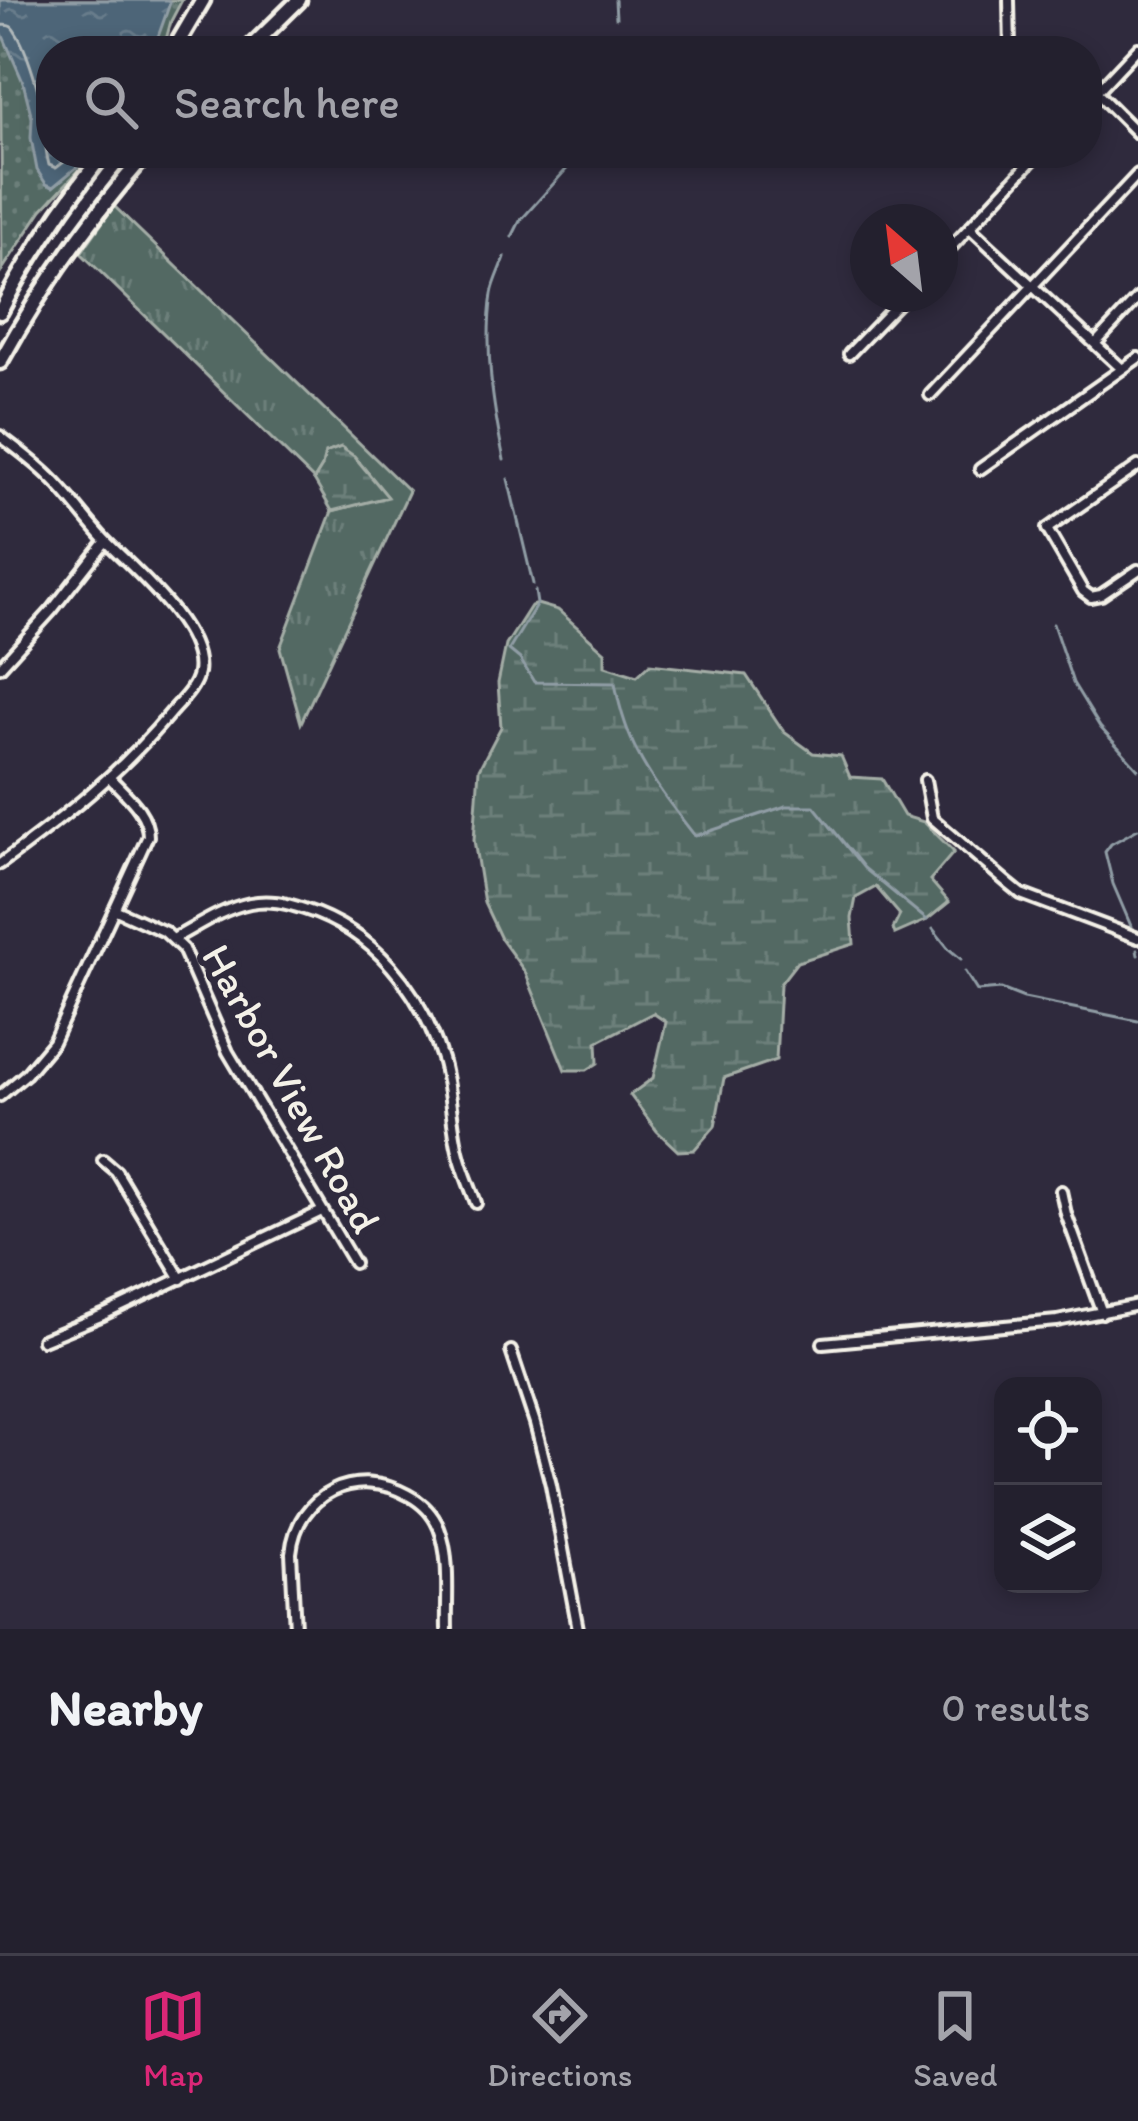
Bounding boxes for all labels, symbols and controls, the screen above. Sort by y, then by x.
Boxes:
search box [36,36,1102,168]
icon: search [78,69,144,135]
text: Search here [174,75,400,129]
north arrow [850,204,958,312]
street label: Harbor View Road [191,935,392,1241]
map controls [994,1377,1102,1593]
button: locate [994,1377,1102,1485]
button: layers [994,1485,1102,1593]
text: Nearby [48,1677,203,1738]
text: 0 results [941,1684,1090,1731]
tab: Map [140,1983,206,2094]
tab: Directions [487,1983,632,2094]
tab: Saved [913,1983,998,2094]

